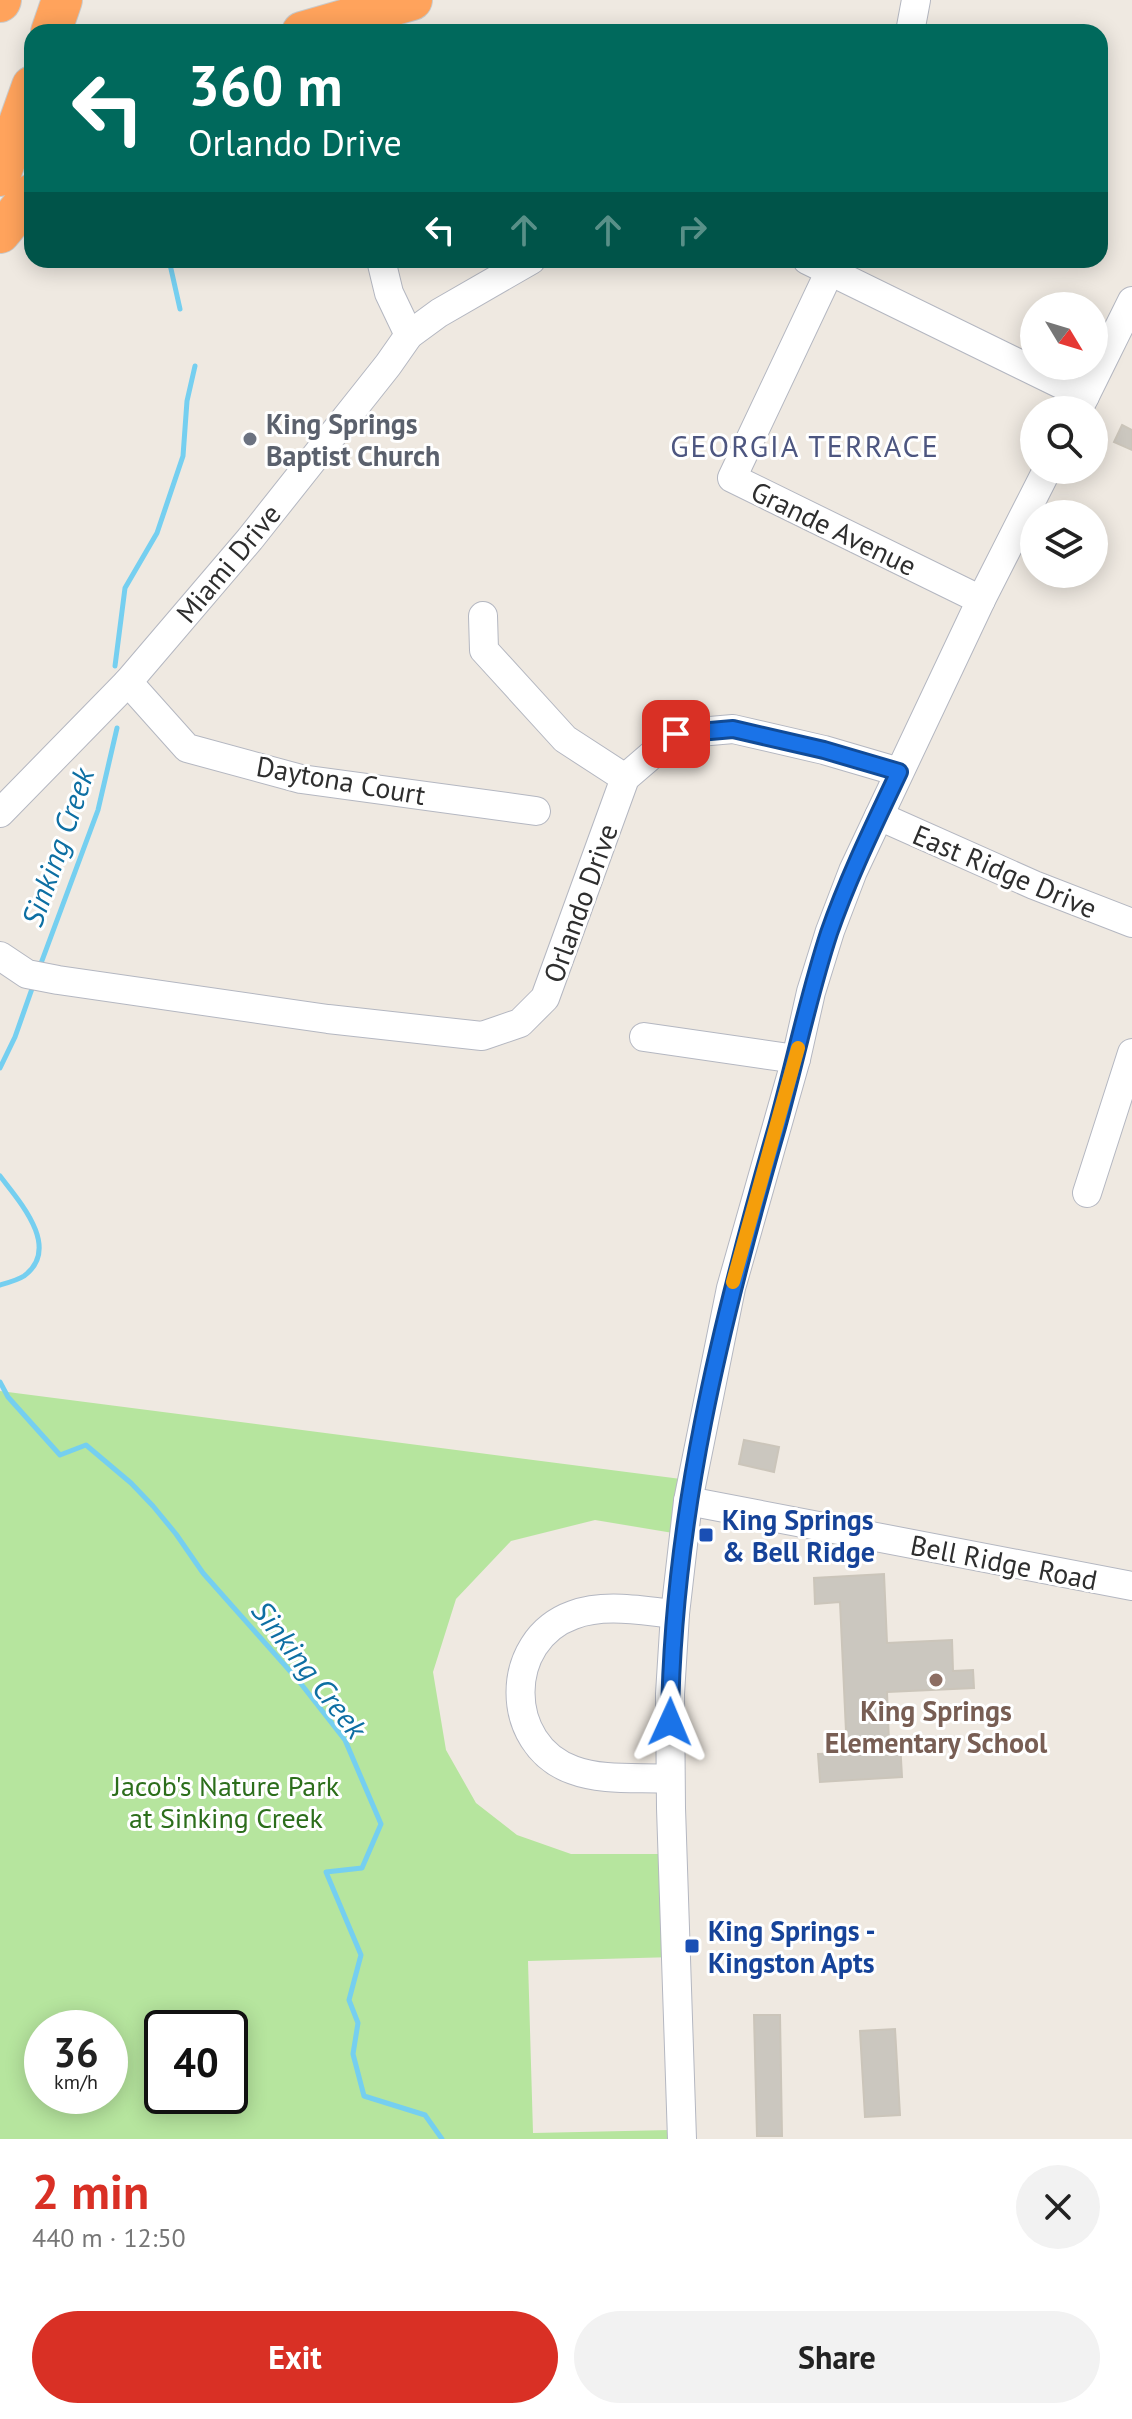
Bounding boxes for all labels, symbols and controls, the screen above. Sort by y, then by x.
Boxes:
text: 360 m [188,49,343,121]
icon: left [56,56,160,160]
text: Orlando Drive [188,119,402,166]
icon: left [418,208,462,252]
icon: ahead [502,208,546,252]
icon: ahead [586,208,630,252]
icon: right [670,208,714,252]
north arrow [1020,292,1108,380]
map controls [1020,292,1108,588]
button: search [1020,396,1108,484]
place label: King Springs Baptist Church [266,405,440,474]
district label: GEORGIA TERRACE [670,426,940,465]
marker: King Springs Baptist Church [241,430,259,448]
street label: Grande Avenue [745,472,923,584]
street label: Miami Drive [168,496,288,630]
button: layers [1020,500,1108,588]
pin [642,700,710,768]
icon: arrive [654,712,698,756]
street label: Daytona Court [254,747,429,813]
water label: Sinking Creek [12,761,103,931]
street label: East Ridge Drive [907,816,1103,926]
street label: Orlando Drive [534,819,626,987]
place label: King Springs & Bell Ridge [722,1501,875,1570]
marker: King Springs & Bell Ridge [697,1526,715,1544]
street label: Bell Ridge Road [907,1526,1101,1598]
water label: Sinking Creek [244,1592,377,1747]
marker: King Springs Elementary School [927,1671,945,1689]
position arrow [628,1680,712,1764]
place label: King Springs Elementary School [825,1692,1048,1761]
park label: Jacob's Nature Park at Sinking Creek [112,1767,340,1836]
place label: King Springs - Kingston Apts [708,1912,876,1981]
marker: King Springs - Kingston Apts [683,1937,701,1955]
speed limit sign: 40 [144,2010,248,2114]
text: 36 [53,2026,99,2078]
text: km/h [54,2069,98,2095]
text: 2 min [32,2160,149,2222]
button: close [1016,2165,1100,2249]
text: 440 m · 12:50 [32,2221,186,2254]
button: Exit [32,2311,558,2403]
button: Share [574,2311,1100,2403]

